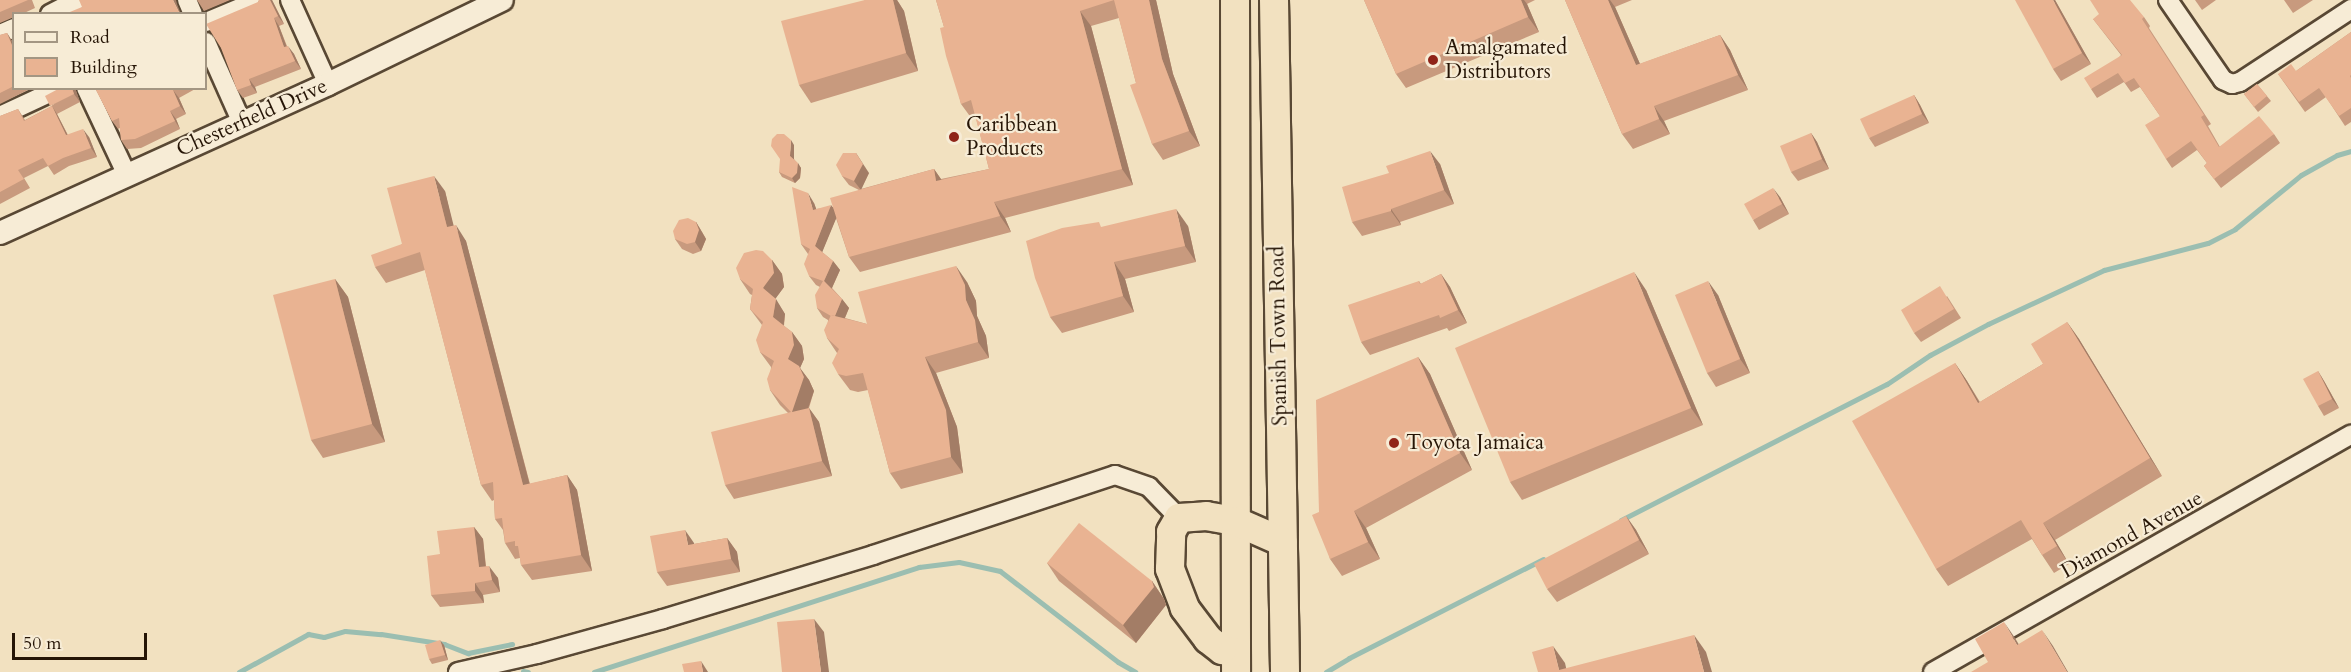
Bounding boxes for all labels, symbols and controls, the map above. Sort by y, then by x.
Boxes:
legend [12,12,207,90]
text: Road [70,25,110,50]
place label: Amalgamated Distributors [1445,35,1567,85]
marker: Amalgamated Distributors [1426,53,1440,67]
text: Building [70,55,137,80]
street label: Chesterfield Drive [173,73,331,163]
place label: Caribbean Products [966,112,1058,162]
marker: Caribbean Products [947,130,961,144]
street label: Spanish Town Road [1265,246,1293,426]
place label: Toyota Jamaica [1406,430,1544,456]
marker: Toyota Jamaica [1387,436,1401,450]
street label: Diamond Avenue [2057,486,2207,584]
scale bar [15,621,150,659]
text: 50 m [23,631,62,656]

